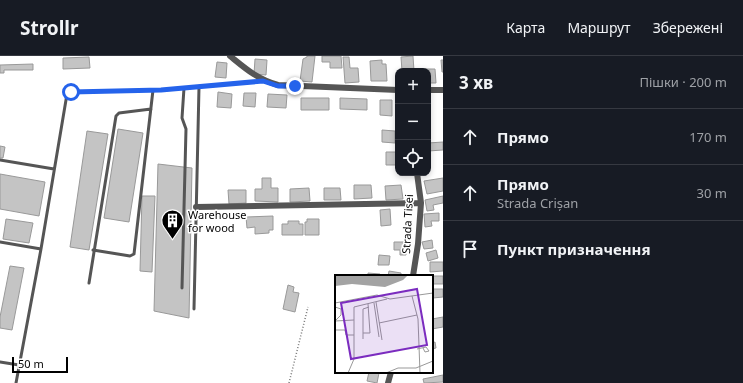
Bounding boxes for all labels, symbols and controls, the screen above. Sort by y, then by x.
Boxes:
text: Strollr [20,15,79,41]
text: Карта [506,18,545,37]
text: Маршрут [567,18,631,37]
text: Збережені [653,18,723,37]
map controls [395,68,431,176]
button: + [395,68,431,104]
text: 3 хв [459,71,493,94]
text: Пішки · 200 m [639,73,727,91]
route end [286,77,304,95]
route start [62,83,80,101]
button: − [395,104,431,140]
icon: ahead [459,126,481,148]
text: Прямо [497,127,549,147]
text: 170 m [689,128,727,146]
button: locate [395,140,431,176]
text: Прямо [497,174,549,194]
icon: ahead [459,182,481,204]
text: 30 m [697,184,727,202]
street label: Strada Tisei [398,194,416,254]
text: Strada Crișan [497,194,578,212]
building icon: Warehouse for wood [160,207,186,240]
place label: Warehouse for wood [188,207,246,235]
icon: arrive [459,238,481,260]
text: Пункт призначення [497,239,651,259]
inset map [335,275,433,373]
scale bar [12,355,68,374]
text: 50 m [18,356,44,371]

